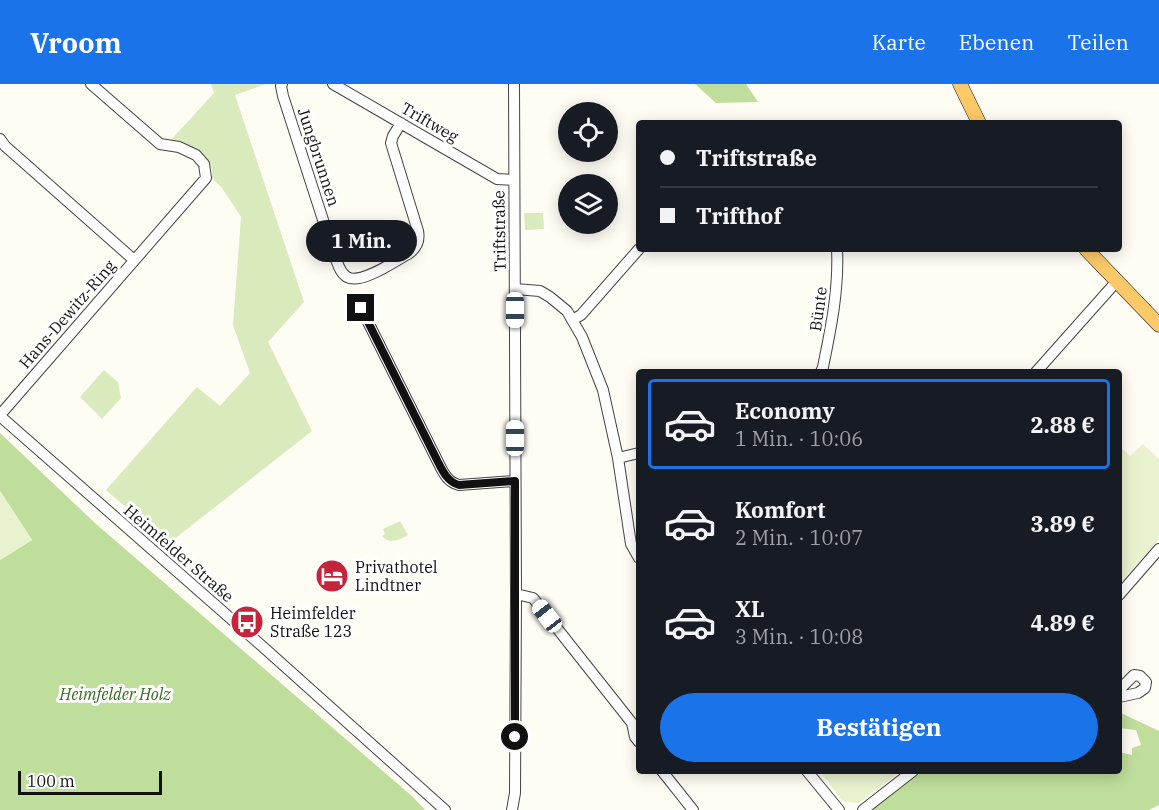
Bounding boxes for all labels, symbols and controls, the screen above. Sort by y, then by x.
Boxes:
text: Vroom [30,24,122,61]
text: Karte [872,28,926,56]
text: Ebenen [959,28,1034,56]
text: Teilen [1067,28,1129,56]
street label: Triftweg [398,98,463,147]
map controls [558,102,618,234]
button: locate [558,102,618,162]
street label: Jungbrunnen [294,105,344,209]
text: Triftstraße [696,143,817,172]
button: layers [558,174,618,234]
street label: Triftstraße [488,190,510,272]
text: Trifthof [696,201,782,230]
callout: 1 Min. [306,221,416,263]
text: 1 Min. [331,227,392,254]
street label: Hans-Dewitz-Ring [14,255,120,372]
street label: Bünte [805,285,831,333]
car [506,292,524,328]
route end [347,294,374,321]
text: Economy [735,396,835,425]
icon: car [663,397,717,451]
text: 2.88 € [1030,410,1095,439]
car [506,420,524,456]
text: 1 Min. · 10:06 [735,425,863,452]
text: Komfort [735,495,825,524]
icon: car [663,496,717,550]
street label: Heimfelder Straße [120,500,238,606]
text: 3.89 € [1030,509,1095,538]
text: 2 Min. · 10:07 [735,524,863,551]
place label: Privathotel Lindtner [355,557,438,595]
hotel icon: Privathotel Lindtner [314,558,350,594]
text: XL [735,594,765,623]
icon: car [663,595,717,649]
car [529,596,565,636]
place label: Heimfelder Straße 123 [270,603,356,641]
bus stop icon: Heimfelder Straße 123 [229,604,265,640]
text: 4.89 € [1030,608,1095,637]
text: 3 Min. · 10:08 [735,623,863,650]
park label: Heimfelder Holz [59,684,171,704]
button: Bestätigen [660,693,1098,762]
route start [501,723,528,750]
scale bar [18,768,162,796]
text: 100 m [27,771,75,791]

